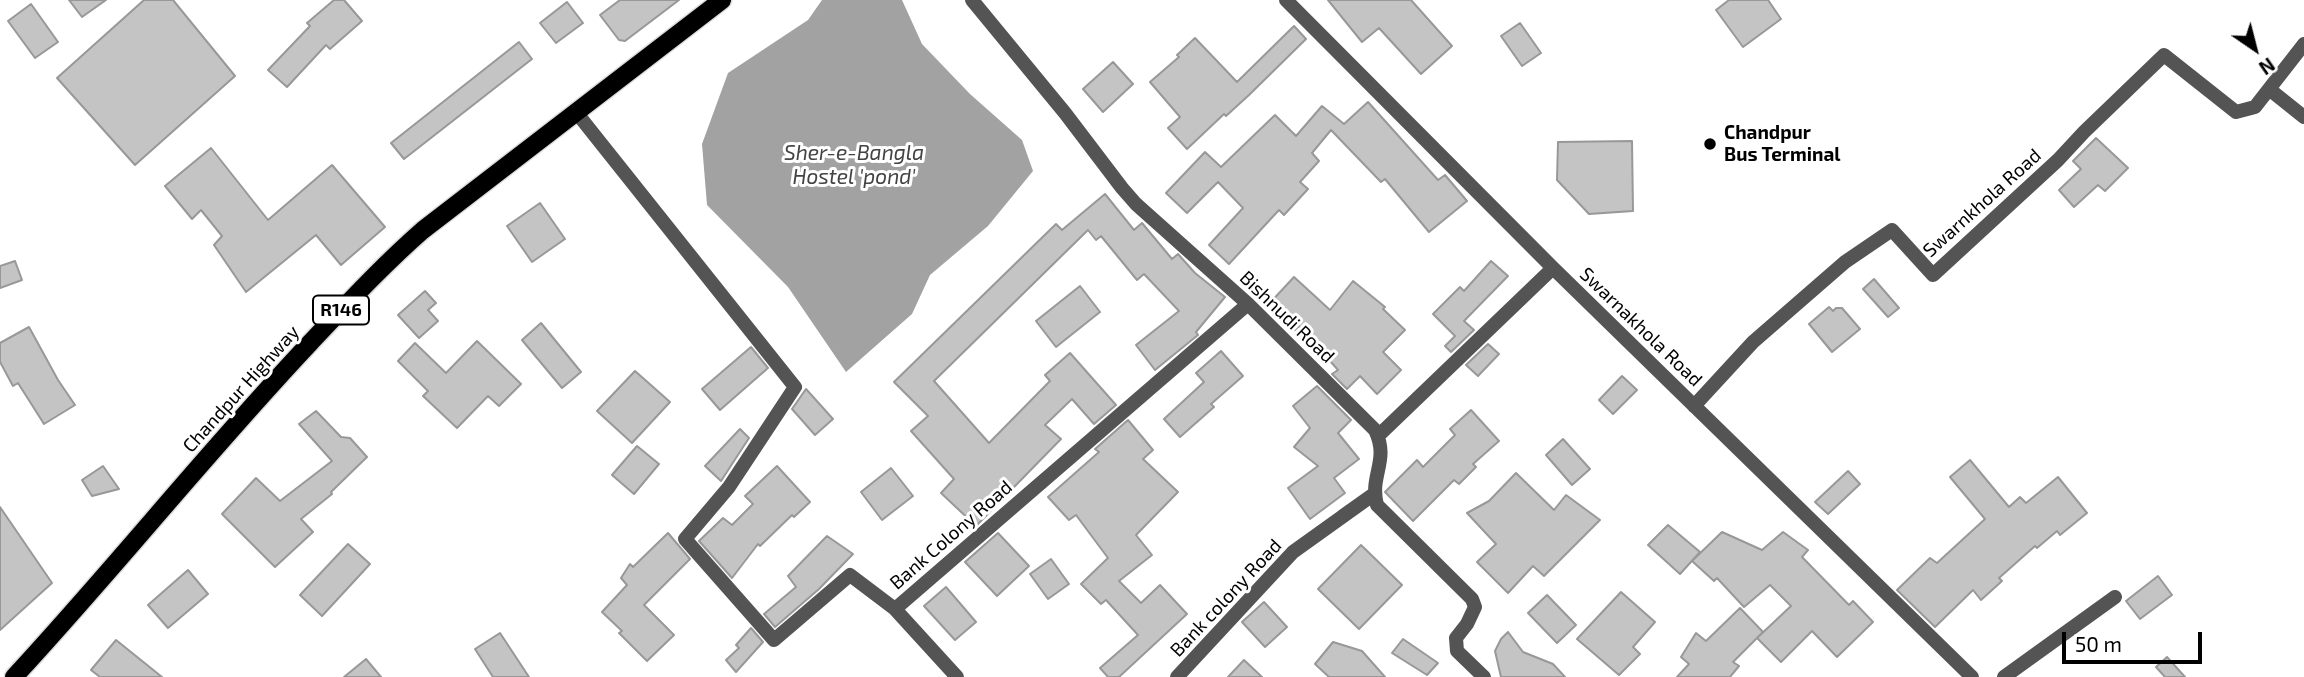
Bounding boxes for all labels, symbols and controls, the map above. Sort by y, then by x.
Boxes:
north arrow [2220,14,2290,84]
text: N [2255,53,2280,80]
place label: Chandpur Bus Terminal [1724,122,1840,166]
marker: Chandpur Bus Terminal [1702,136,1718,152]
water label: Sher-e-Bangla Hostel 'pond' [784,140,924,190]
street label: Swarnkhola Road [1918,144,2046,262]
street label: Swarnakhola Road [1575,263,1707,391]
street label: Bishnudi Road [1235,266,1339,368]
road number: R146 [313,296,369,324]
street label: Chandpur Highway [178,321,304,457]
street label: Bank Colony Road [885,476,1017,594]
street label: Bank colony Road [1166,534,1286,662]
scale bar [2066,618,2206,662]
text: 50 m [2075,631,2122,656]

